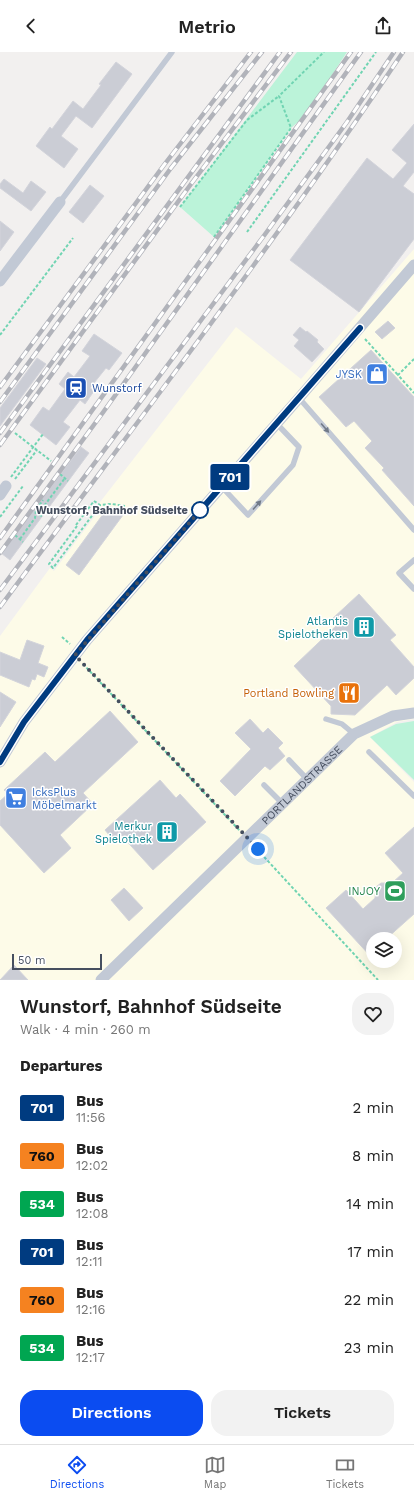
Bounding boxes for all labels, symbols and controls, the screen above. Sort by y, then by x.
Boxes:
icon: back [20,15,42,37]
icon: share [372,15,394,37]
text: Metrio [178,16,236,37]
shop icon: JYSK [364,361,390,387]
place label: JYSK [335,368,362,381]
station icon: Wunstorf [63,375,89,401]
place label: Wunstorf [92,382,142,395]
one-way arrow [320,423,329,432]
line badge: 701 [207,464,253,490]
text: 701 [218,469,242,485]
one-way arrow [253,499,262,510]
marker: Wunstorf, Bahnhof Südseite [191,501,209,519]
place label: Wunstorf, Bahnhof Südseite [36,504,188,517]
building icon: Atlantis Spielotheken [351,614,377,640]
place label: Atlantis Spielotheken [278,615,348,641]
restaurant icon: Portland Bowling [336,680,362,706]
place label: Portland Bowling [243,687,334,700]
street label: PORTLANDSTRASSE [259,743,345,827]
supermarket icon: IcksPlus Möbelmarkt [3,785,29,811]
place label: IcksPlus Möbelmarkt [32,786,97,812]
building icon: Merkur Spielothek [154,819,180,845]
place label: Merkur Spielothek [95,820,153,846]
your location [248,839,268,859]
sports icon: INJOY [382,878,408,904]
place label: INJOY [348,885,381,898]
map controls [366,932,402,968]
button: layers [366,932,402,968]
scale bar [12,952,102,971]
text: 50 m [18,954,45,967]
button: heart [352,993,394,1035]
text: Wunstorf, Bahnhof Südseite [20,995,282,1018]
text: Walk · 4 min · 260 m [20,1022,151,1037]
text: Departures [20,1057,103,1075]
text: Bus [76,1092,104,1110]
text: 2 min [353,1099,394,1117]
text: 701 [30,1100,54,1116]
text: 11:56 [76,1110,105,1125]
text: Bus [76,1140,104,1158]
text: 8 min [352,1147,394,1165]
text: 760 [29,1148,55,1164]
text: 12:02 [76,1158,108,1173]
text: Bus [76,1188,104,1206]
text: 14 min [346,1195,394,1213]
text: 534 [29,1196,55,1212]
text: 12:08 [76,1206,109,1221]
text: Bus [76,1236,104,1254]
text: 17 min [347,1243,394,1261]
text: 701 [30,1244,54,1260]
text: 12:11 [76,1254,103,1269]
text: Bus [76,1284,104,1302]
text: 22 min [344,1291,394,1309]
text: 760 [29,1292,55,1308]
text: 12:16 [76,1302,105,1317]
text: Bus [76,1332,104,1350]
text: 23 min [344,1339,394,1357]
text: 534 [29,1340,55,1356]
text: 12:17 [76,1350,105,1365]
button: Directions [20,1390,203,1436]
button: Tickets [211,1390,394,1436]
tab: Directions [50,1454,104,1491]
tab: Map [204,1454,226,1491]
tab: Tickets [326,1454,364,1491]

